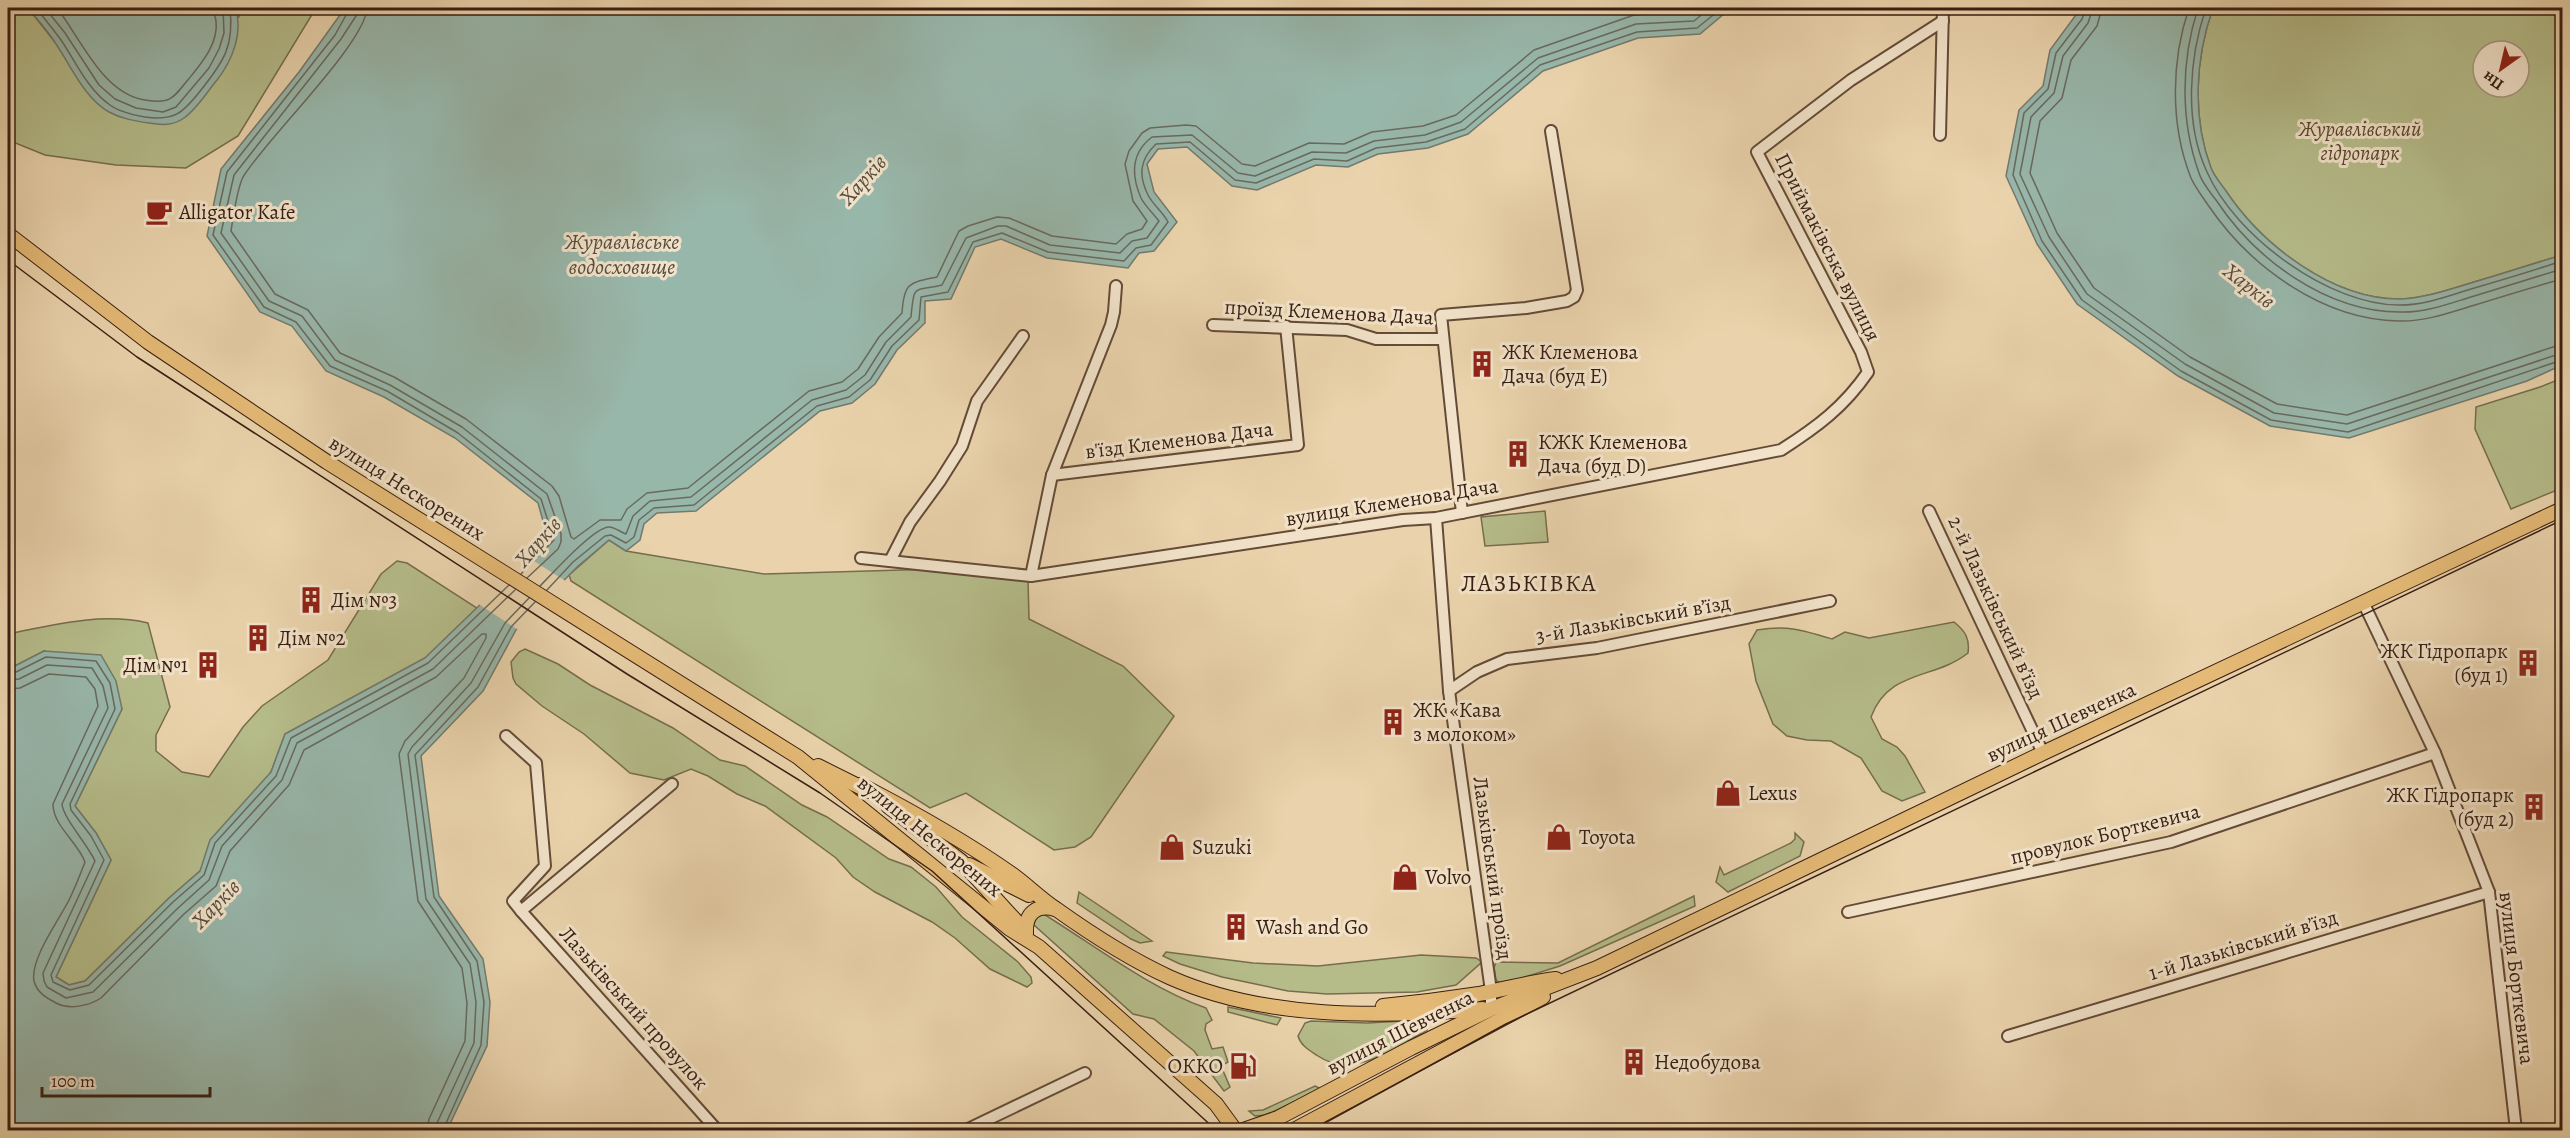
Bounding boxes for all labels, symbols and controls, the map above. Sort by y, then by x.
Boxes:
north arrow [2471,39,2531,99]
text: Пн [2478,66,2508,96]
park label: Журавлівський гідропарк [2298,115,2421,167]
water label: Харків [832,148,894,212]
street label: Приймаківська вулиця [1768,148,1888,346]
cafe icon: Alligator Kafe [144,197,174,227]
place label: Alligator Kafe [178,198,295,226]
water label: Журавлівське водосховище [564,227,679,282]
water label: Харків [2216,256,2281,316]
street label: проїзд Клеменова Дача [1224,293,1435,331]
place label: ЖК Клеменова Дача (буд Е) [1502,338,1639,390]
building icon: ЖК Клеменова Дача (буд Е) [1467,349,1497,379]
street label: в'їзд Клеменова Дача [1083,415,1275,465]
place label: КЖК Клеменова Дача (буд D) [1538,428,1688,480]
street label: вулиця Нескорених [324,429,491,548]
building icon: КЖК Клеменова Дача (буд D) [1503,439,1533,469]
street label: вулиця Клеменова Дача [1284,471,1501,533]
water label: Харків [507,510,568,575]
street label: 2-й Лазьківський в’їзд [1941,511,2051,703]
district label: ЛАЗЬКІВКА [1461,567,1597,599]
building icon: Дім №3 [296,585,326,615]
place label: Дім №3 [331,586,397,614]
street label: 3-й Лазьківський в’їзд [1533,588,1733,650]
building icon: Дім №2 [243,623,273,653]
place label: Дім №2 [278,624,346,652]
place label: ЖК Гідропарк (буд 1) [2380,637,2508,689]
building icon: ЖК Гідропарк (буд 1) [2513,648,2543,678]
building icon: Дім №1 [193,650,223,680]
place label: Дім №1 [123,651,188,679]
street label: вулиця Шевченка [1982,675,2140,769]
place label: ЖК «Кава з молоком» [1413,696,1516,748]
building icon: ЖК «Кава з молоком» [1378,707,1408,737]
street label: вулиця Нескорених [852,769,1009,904]
street label: Лазьківський проїзд [1466,775,1520,961]
shop icon: Lexus [1713,778,1743,808]
place label: Lexus [1748,779,1797,807]
place label: ЖК Гідропарк (буд 2) [2386,781,2514,833]
building icon: ЖК Гідропарк (буд 2) [2519,792,2549,822]
street label: провулок Борткевича [2007,797,2203,871]
shop icon: Toyota [1544,822,1574,852]
place label: Toyota [1579,823,1636,851]
shop icon: Suzuki [1157,832,1187,862]
place label: Suzuki [1192,833,1252,861]
shop icon: Volvo [1390,862,1420,892]
place label: Volvo [1424,863,1471,891]
water label: Харків [184,873,247,936]
street label: вулиця Борткевича [2493,890,2542,1066]
street label: 1-й Лазьківський в’їзд [2145,903,2341,987]
building icon: Wash and Go [1221,912,1251,942]
place label: Wash and Go [1255,913,1368,941]
street label: Лазьківський провулок [553,920,715,1096]
street label: вулиця Шевченка [1322,983,1479,1081]
building icon: Недобудова [1619,1047,1649,1077]
place label: Недобудова [1654,1048,1761,1076]
fuel station icon: ОККО [1228,1051,1258,1081]
place label: ОККО [1168,1052,1223,1080]
scale bar [42,1060,210,1098]
text: 100 m [51,1069,95,1093]

